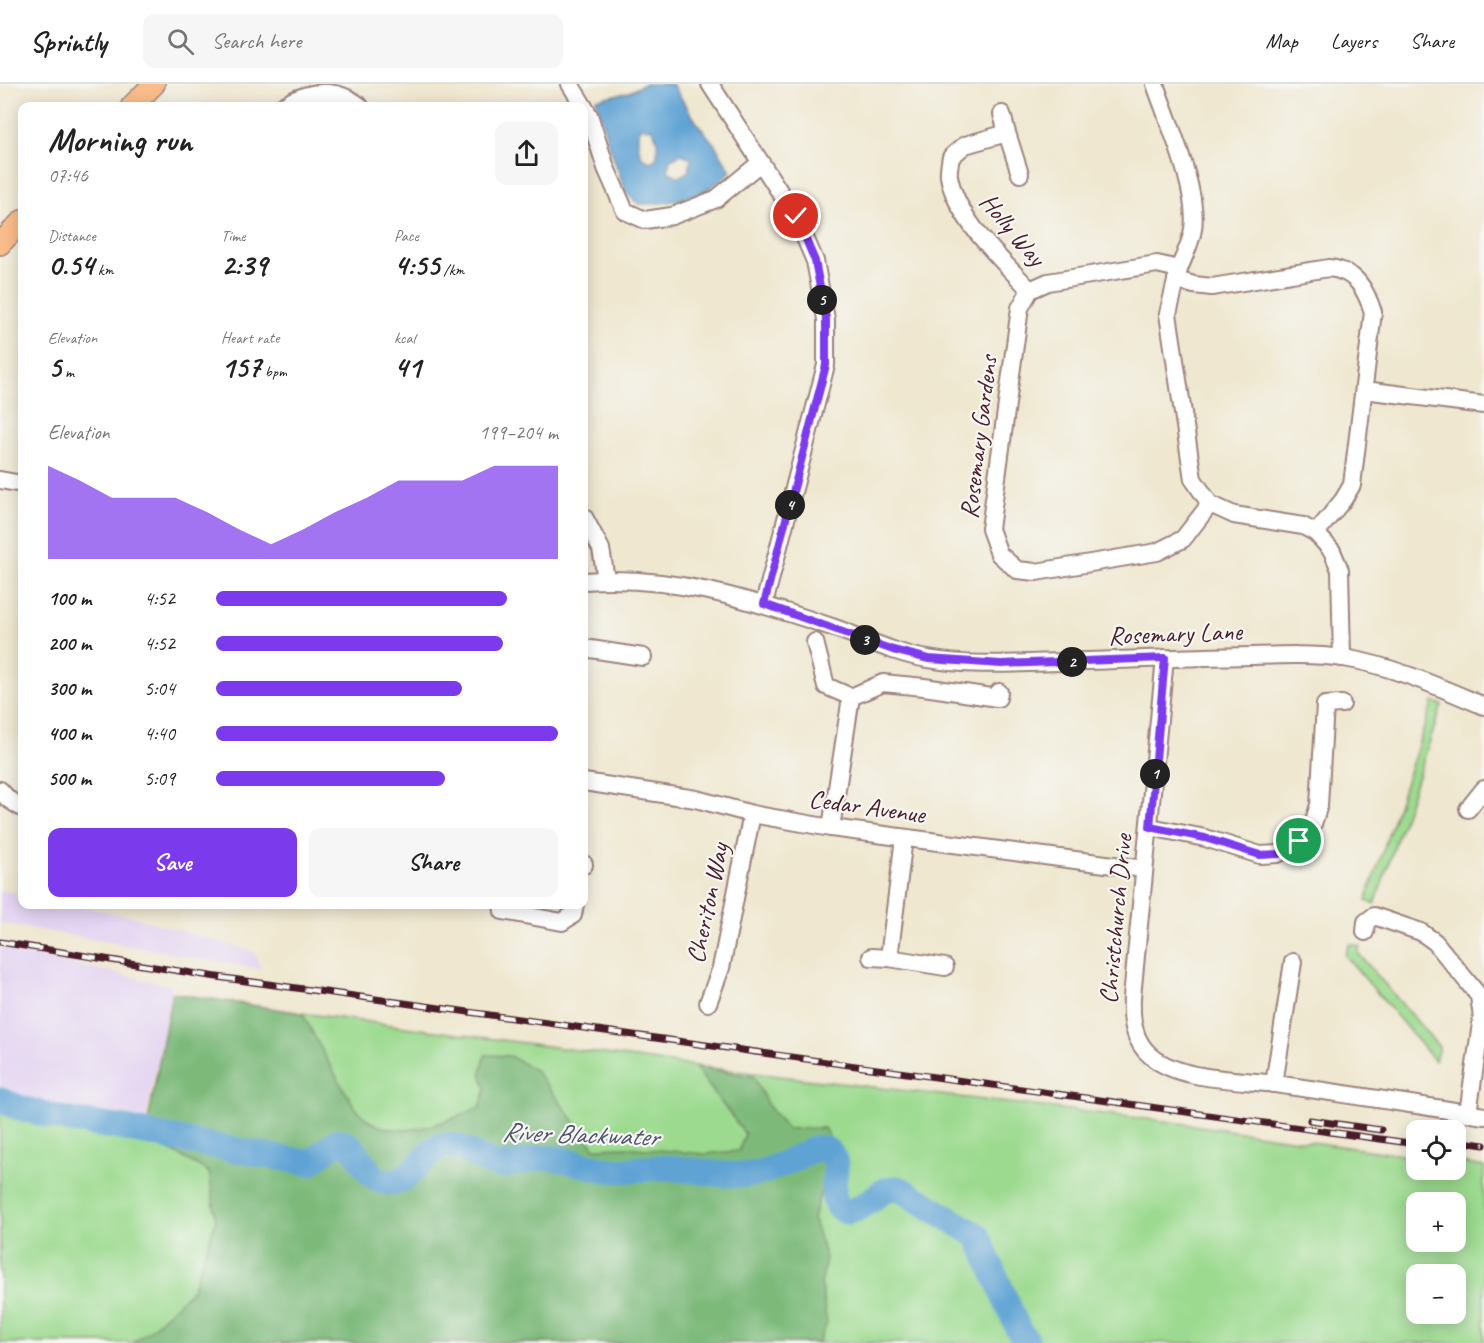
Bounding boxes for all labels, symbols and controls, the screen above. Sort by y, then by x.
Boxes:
search box [143,14,563,68]
text: Sprintly [30,24,107,59]
icon: search [164,25,197,58]
text: Search here [212,27,301,55]
text: Map [1265,28,1298,54]
text: Layers [1331,28,1377,54]
text: Share [1410,28,1454,54]
text: Morning run [48,119,192,161]
button: share [495,122,558,185]
text: 07:46 [48,163,88,188]
street label: Holly Way [972,186,1054,274]
pin [770,190,821,241]
icon: check [779,199,812,232]
text: Distance [48,226,96,246]
text: Time [221,226,245,246]
text: Pace [394,226,419,246]
text: 0.54 [48,246,94,284]
text: 2:39 [221,246,267,284]
text: 4:55 [394,246,439,284]
text: km [94,260,113,280]
text: /km [439,260,464,280]
pin: 5 [807,285,837,315]
text: 5 [819,290,825,310]
text: Elevation [48,328,97,348]
text: Heart rate [221,328,279,348]
text: kcal [394,328,415,348]
text: 5 [48,348,61,386]
text: 157 [221,348,261,386]
text: 41 [394,348,421,386]
street label: Rosemary Gardens [952,352,1005,520]
text: m [61,362,74,382]
text: bpm [261,362,287,382]
text: Elevation [48,420,110,445]
text: 199–204 m [479,420,558,445]
pin: 4 [775,490,805,520]
text: 4 [786,495,794,515]
text: 100 m [48,586,91,611]
text: 4:52 [144,586,175,611]
street label: Rosemary Lane [1108,615,1244,652]
pin: 3 [850,625,880,655]
text: 3 [861,630,869,650]
text: 200 m [48,631,91,656]
text: 4:52 [144,631,175,656]
pin: 2 [1057,647,1087,677]
text: 2 [1068,652,1076,672]
text: 300 m [48,676,91,701]
text: 5:04 [144,676,175,701]
text: 400 m [48,721,91,746]
text: 4:40 [144,721,175,746]
pin: 1 [1140,759,1170,789]
text: 1 [1151,764,1159,784]
text: 500 m [48,766,91,791]
text: 5:09 [144,766,175,791]
street label: Cedar Avenue [807,782,929,831]
pin [1273,815,1324,866]
icon: arrive [1282,824,1315,857]
button: Save [48,828,297,897]
button: Share [309,828,558,897]
street label: Christchurch Drive [1092,831,1139,1005]
street label: Cheriton Way [679,838,737,966]
water label: River Blackwater [502,1114,663,1154]
map controls [1406,1120,1466,1324]
button: locate [1406,1120,1466,1180]
button: + [1406,1192,1466,1252]
button: − [1406,1264,1466,1324]

